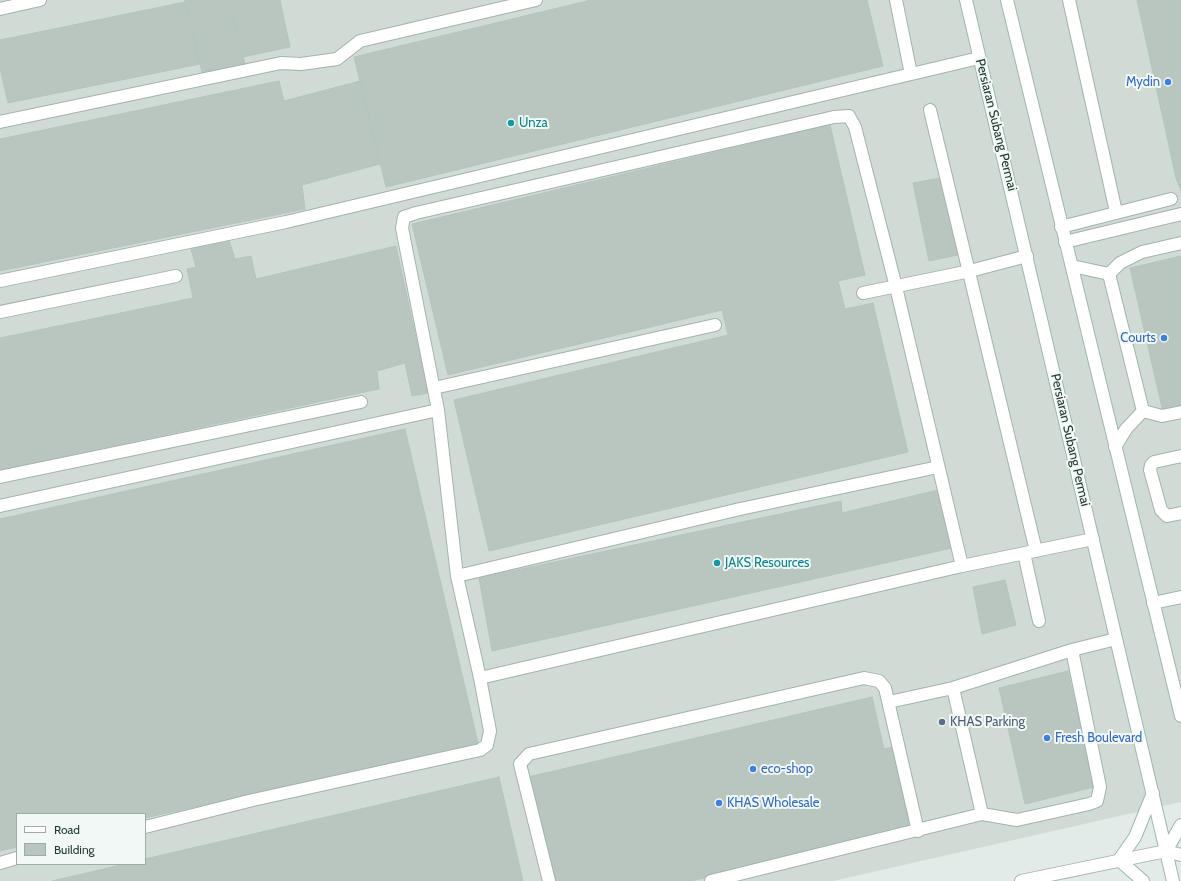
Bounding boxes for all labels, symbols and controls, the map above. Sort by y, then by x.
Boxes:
street label: Persiaran Subang Permai [972,57,1020,193]
place label: Mydin [1126,74,1160,90]
marker: Mydin [1163,77,1173,87]
place label: Unza [519,115,548,131]
marker: Unza [506,118,516,128]
place label: Courts [1120,330,1156,346]
marker: Courts [1159,333,1169,343]
street label: Persiaran Subang Permai [1047,372,1093,508]
place label: JAKS Resources [725,555,809,571]
marker: JAKS Resources [712,558,722,568]
place label: KHAS Parking [950,714,1025,730]
marker: KHAS Parking [937,717,947,727]
place label: Fresh Boulevard [1055,730,1142,746]
marker: Fresh Boulevard [1042,733,1052,743]
place label: eco-shop [761,761,813,777]
marker: eco-shop [748,764,758,774]
place label: KHAS Wholesale [727,795,819,811]
marker: KHAS Wholesale [714,798,724,808]
legend [16,813,146,865]
text: Road [54,822,80,837]
text: Building [54,842,95,857]

